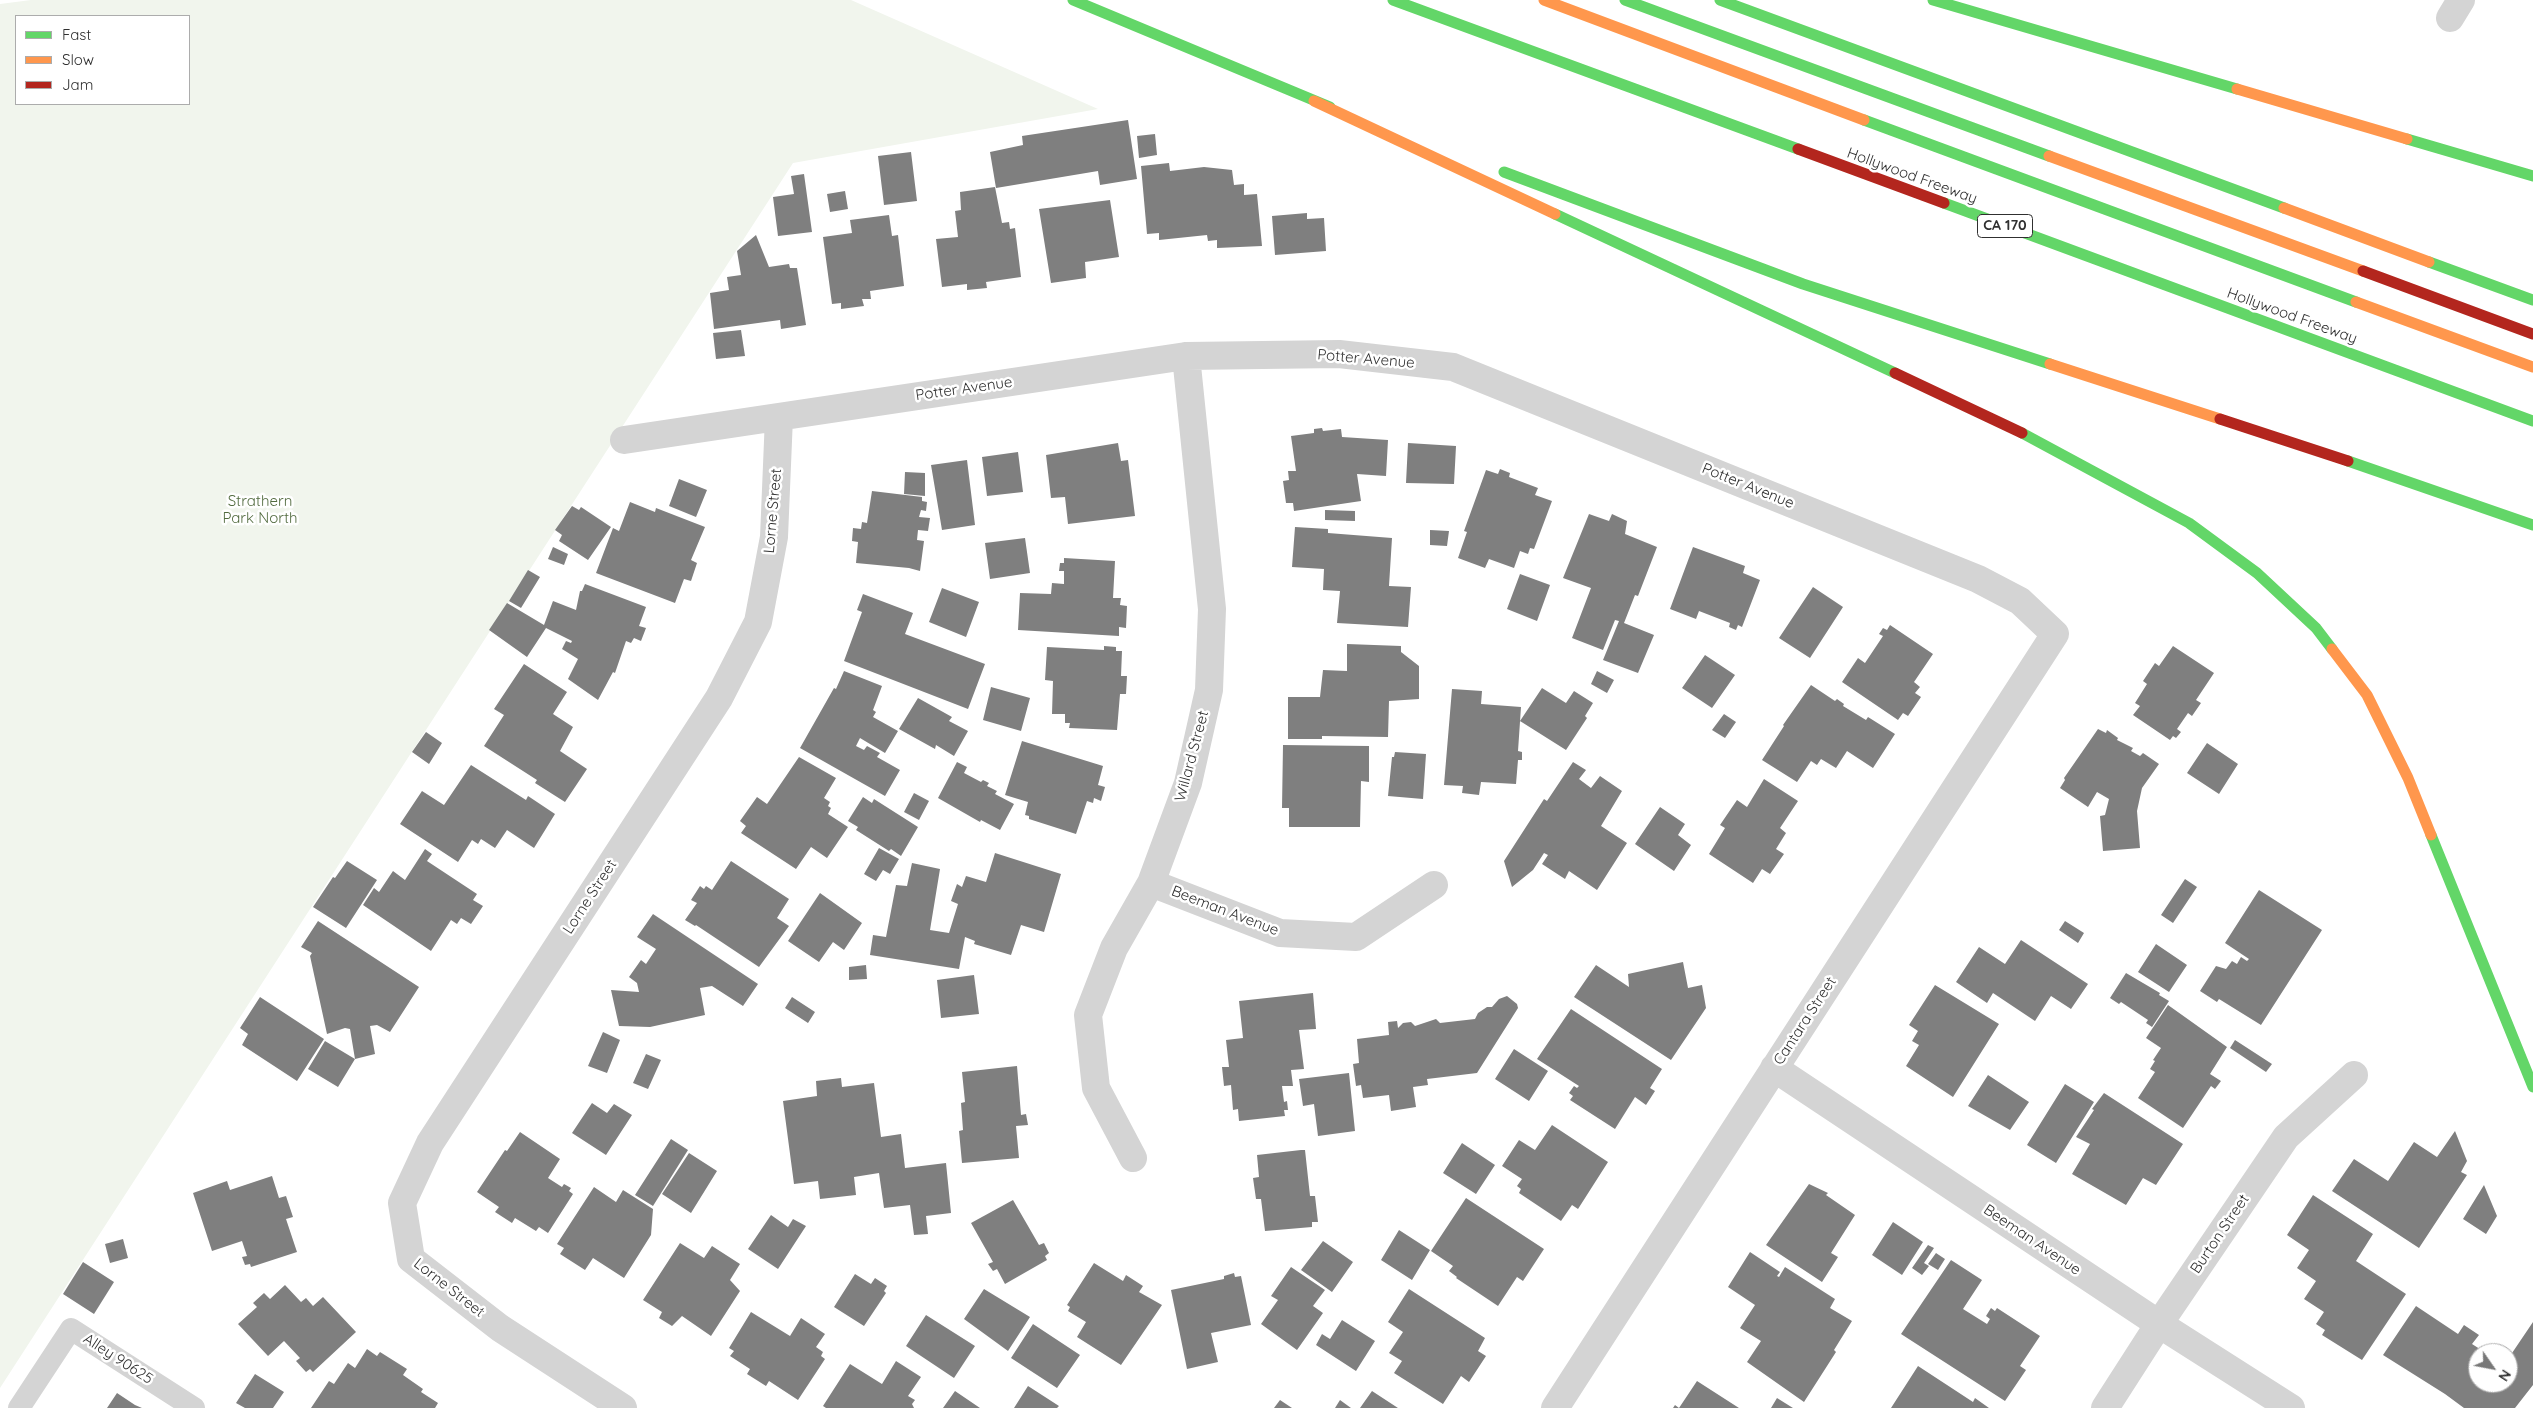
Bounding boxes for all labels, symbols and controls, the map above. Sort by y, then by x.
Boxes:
legend [15,15,190,105]
text: Fast [62,25,91,44]
text: Slow [62,50,94,69]
text: Jam [62,75,93,94]
street label: Hollywood Freeway [1844,144,1980,208]
road number: CA 170 [1978,215,2032,238]
street label: Hollywood Freeway [2224,284,2360,348]
street label: Potter Avenue [1317,346,1415,372]
street label: Potter Avenue [914,373,1014,405]
street label: Potter Avenue [1699,459,1797,513]
street label: Lorne Street [760,468,786,554]
park label: Strathern Park North [222,492,298,527]
street label: Willard Street [1171,709,1213,803]
street label: Lorne Street [559,856,621,938]
street label: Beeman Avenue [1169,882,1281,940]
street label: Cantara Street [1770,974,1840,1068]
street label: Burton Street [2187,1191,2253,1277]
street label: Beeman Avenue [1980,1201,2084,1279]
street label: Lorne Street [410,1255,488,1321]
street label: Alley 90625 [80,1330,156,1388]
north arrow [2468,1343,2518,1393]
text: N [2494,1366,2515,1385]

